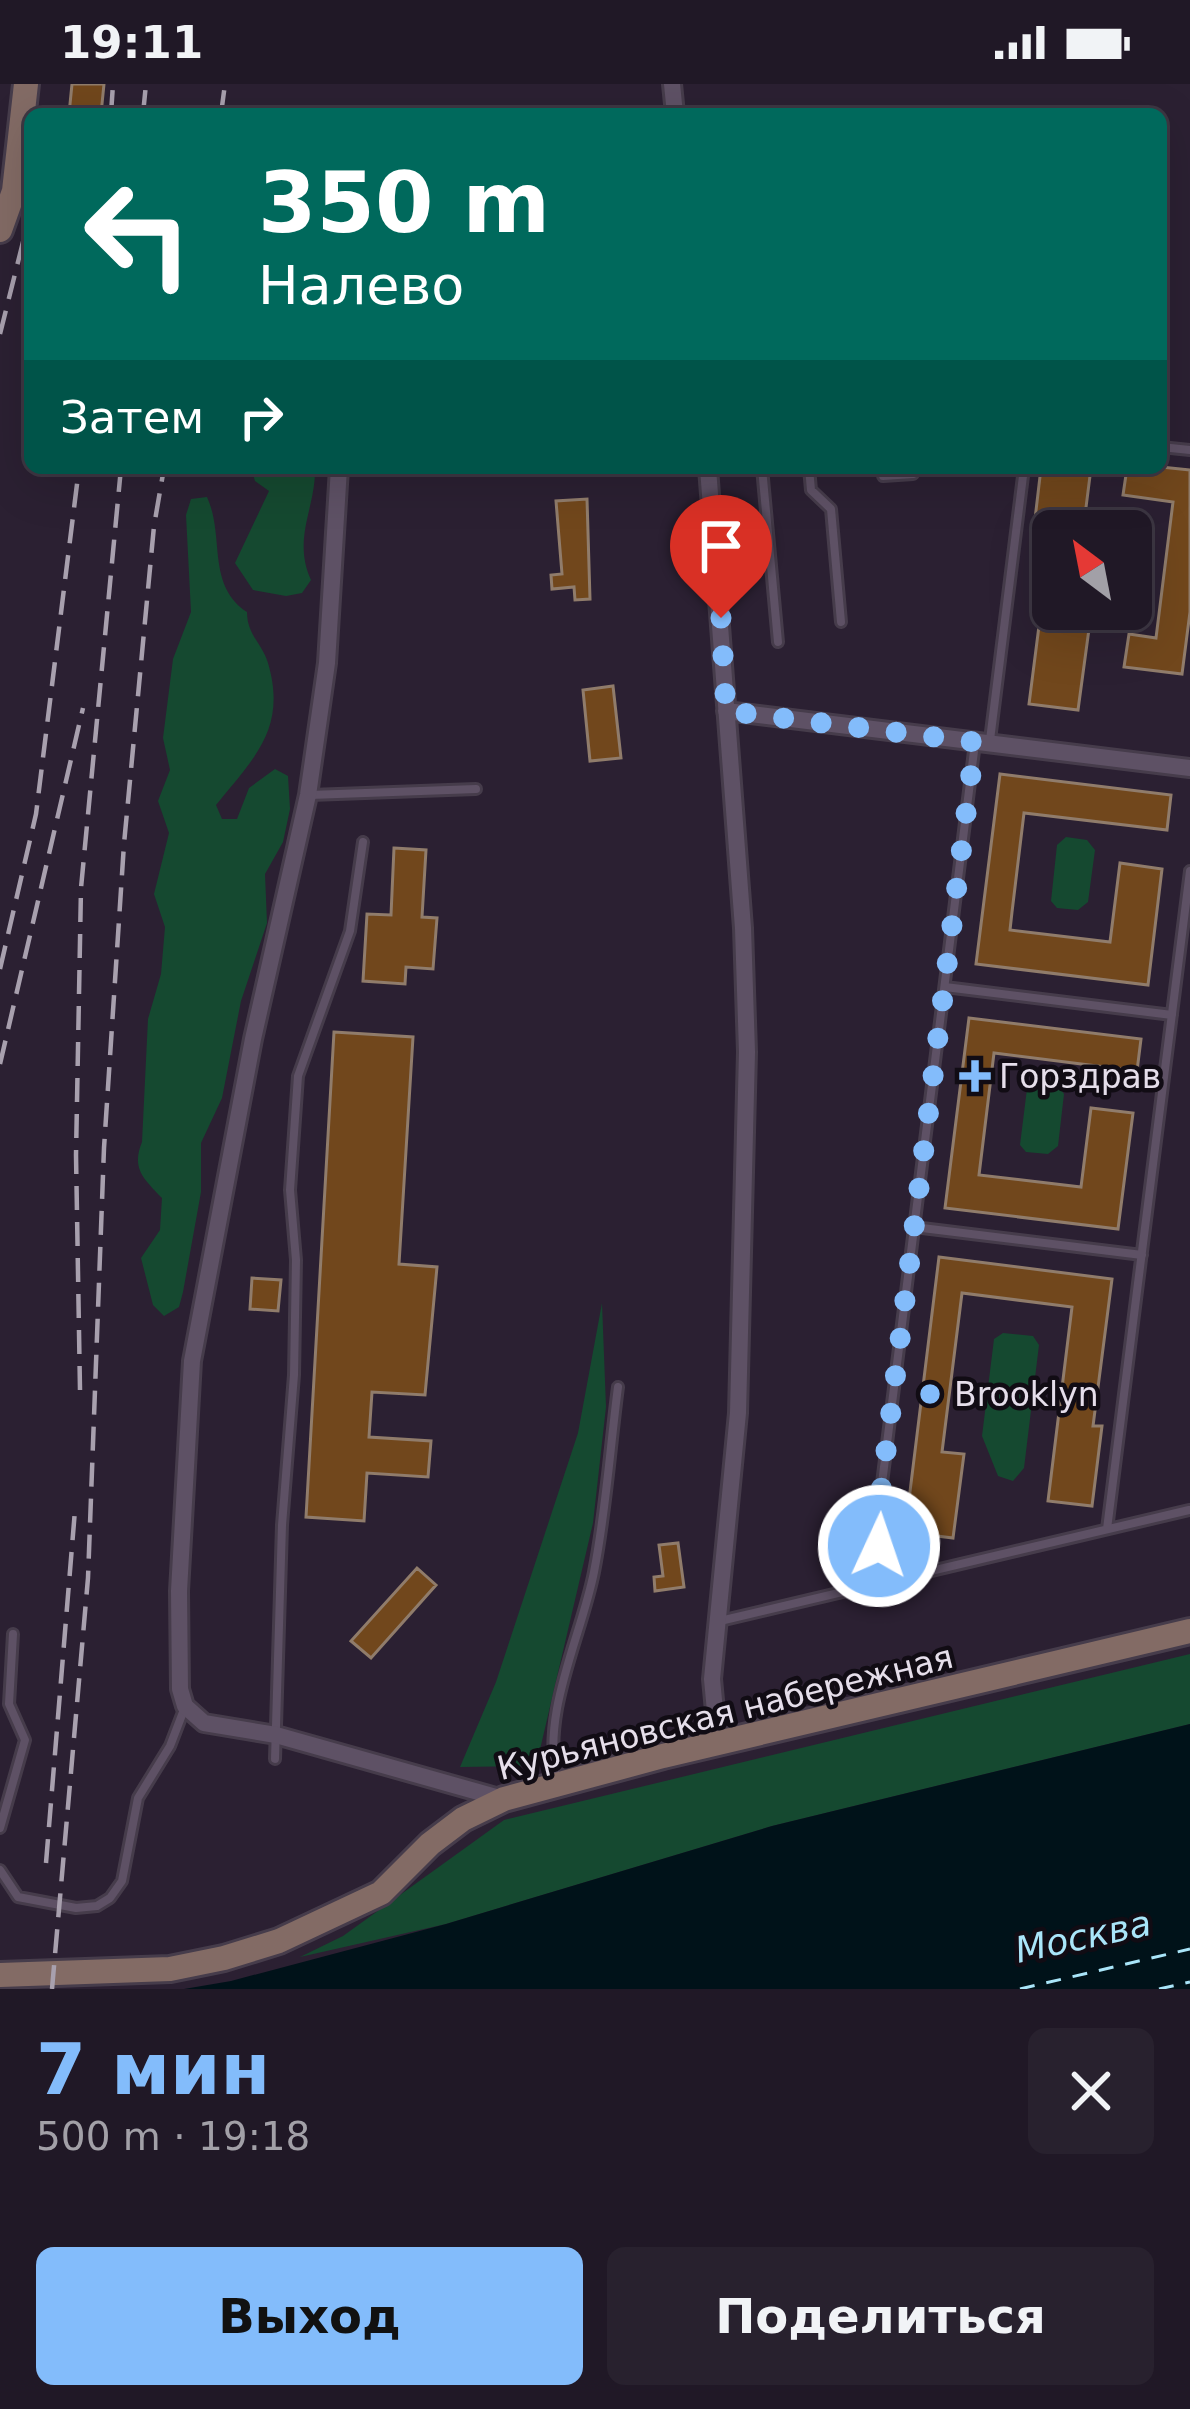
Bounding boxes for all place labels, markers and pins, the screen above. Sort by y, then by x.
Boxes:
pin [670,495,772,618]
place label: Горздрав [999,1057,1161,1096]
marker: Горздрав [962,1063,988,1089]
place label: Brooklyn [954,1375,1099,1414]
marker: Brooklyn [917,1381,943,1407]

